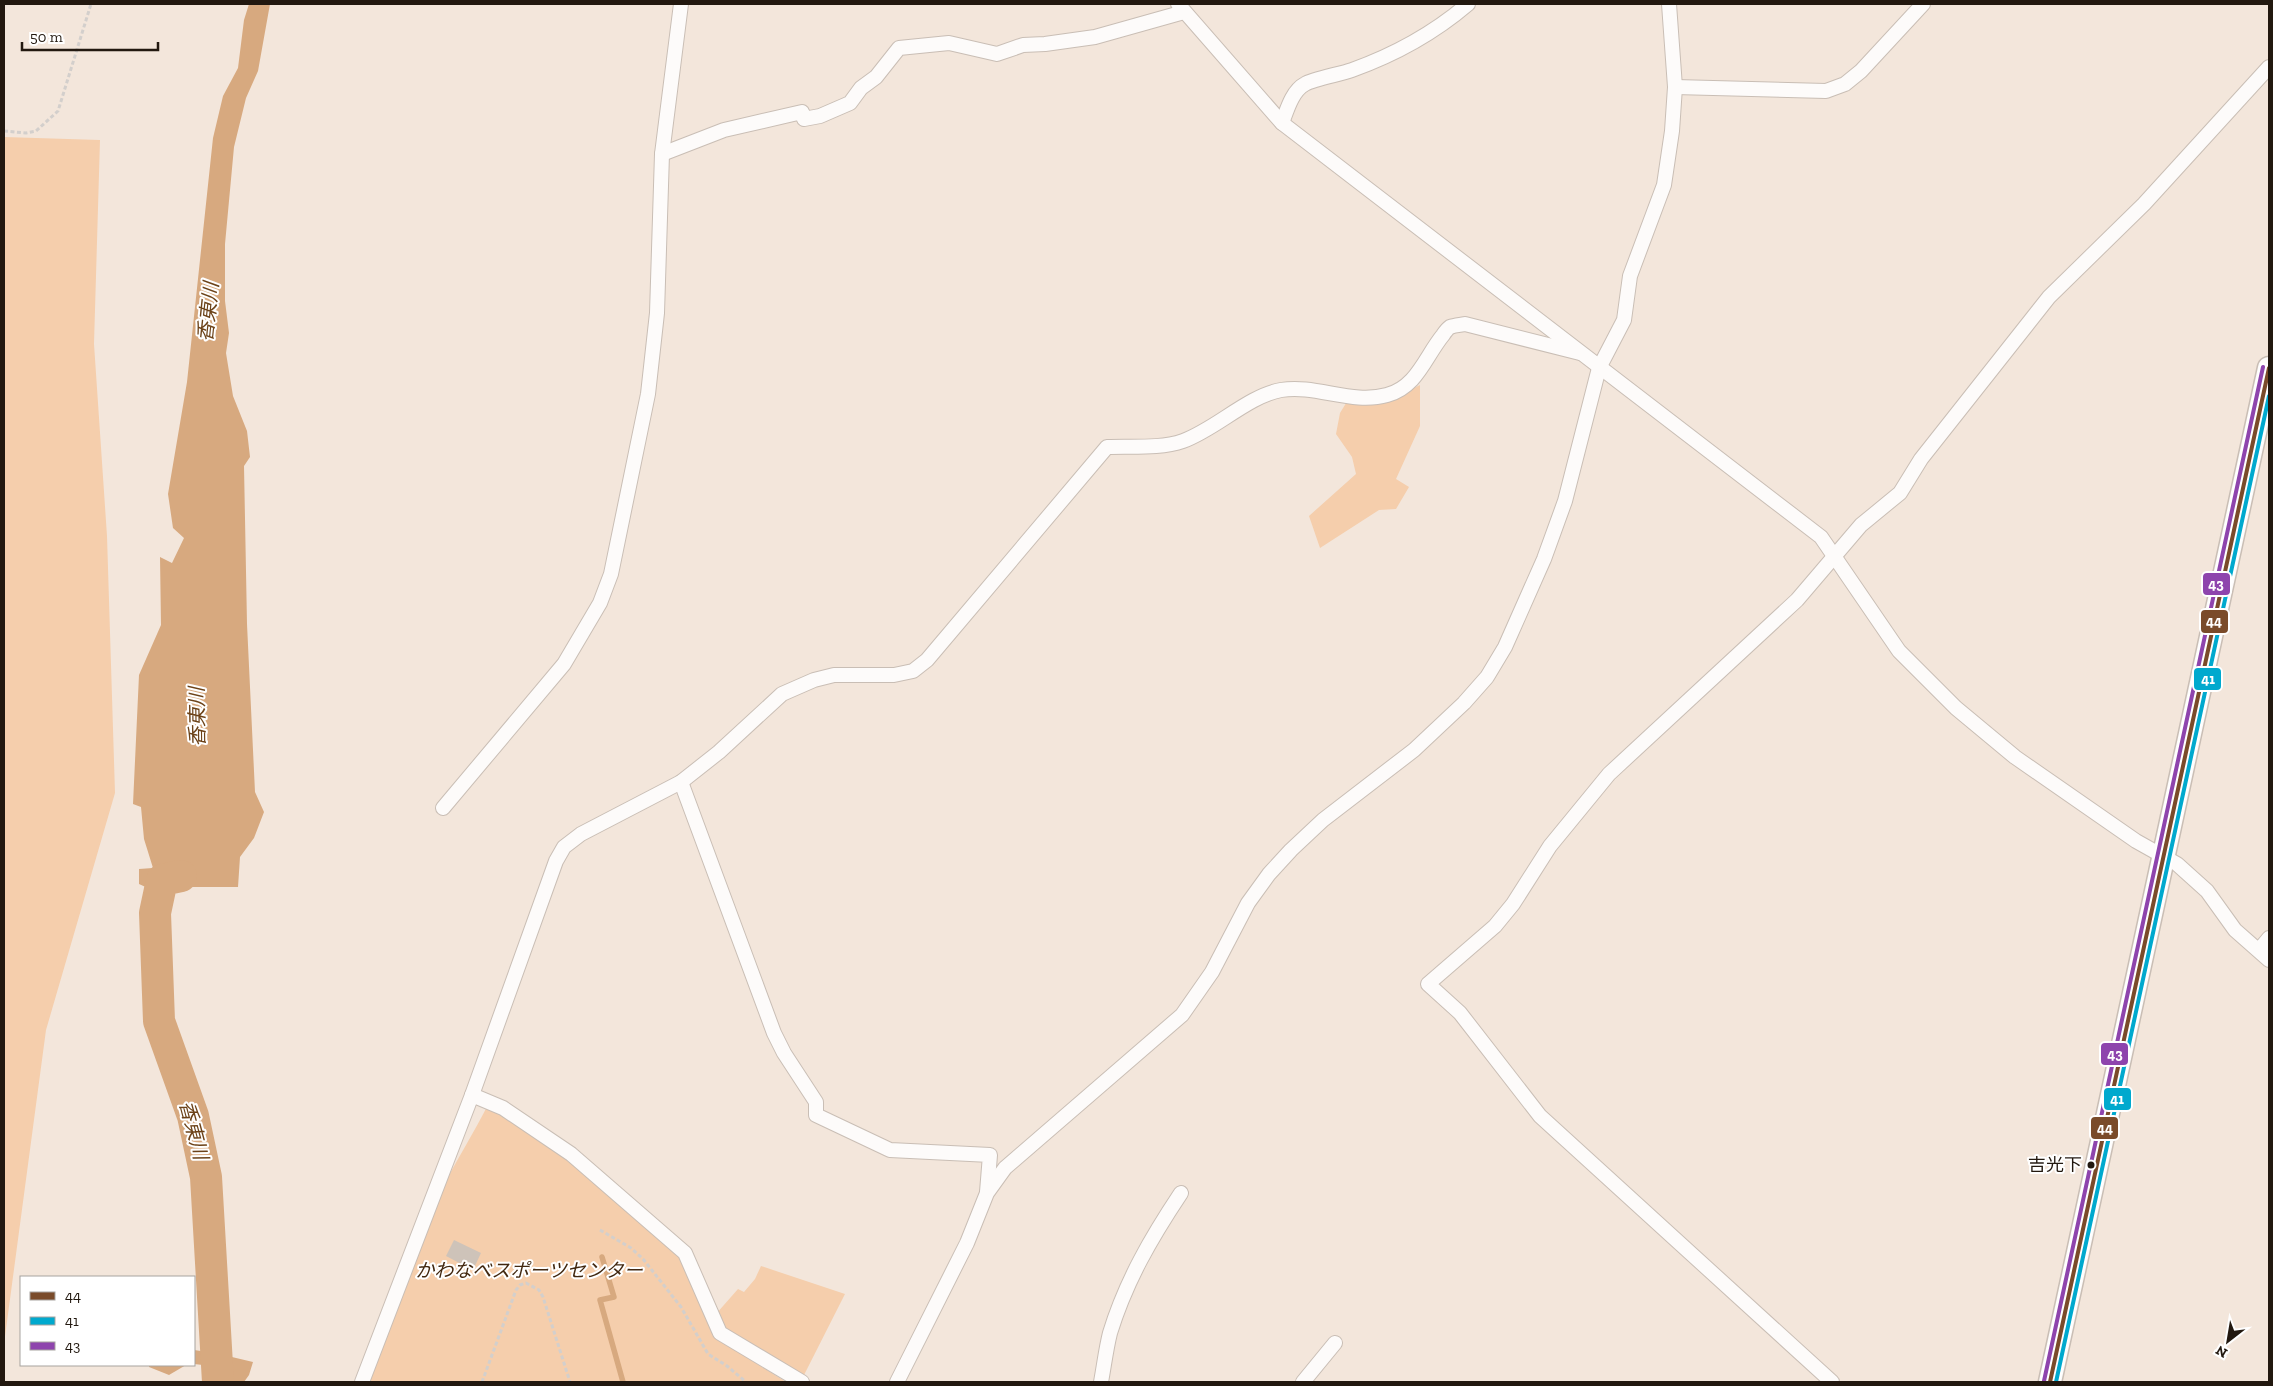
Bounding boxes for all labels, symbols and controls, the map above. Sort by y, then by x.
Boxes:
scale bar [22,20,159,52]
text: 50 m [30,28,63,46]
water label: 香東川 [193,279,223,343]
line badge: 43 [2202,572,2231,596]
text: 43 [2208,576,2224,593]
line badge: 44 [2200,609,2229,634]
text: 44 [2206,613,2222,630]
line badge: 41 [2193,667,2222,691]
text: 41 [2201,671,2215,688]
water label: 香東川 [184,685,210,747]
line badge: 43 [2100,1042,2129,1066]
text: 43 [2107,1046,2123,1063]
line badge: 41 [2103,1087,2132,1111]
text: 41 [2110,1091,2124,1108]
water label: 香東川 [175,1098,214,1164]
line badge: 44 [2090,1116,2119,1140]
text: 44 [2097,1120,2113,1137]
place label: 吉光下 [2028,1154,2082,1176]
marker: 吉光下 [2086,1160,2096,1170]
park label: かわなべスポーツセンター [415,1259,644,1282]
legend [20,1276,195,1366]
text: 44 [65,1287,81,1305]
text: 41 [65,1312,79,1330]
north arrow [2203,1316,2253,1366]
text: 43 [65,1337,80,1355]
text: N [2212,1342,2231,1362]

